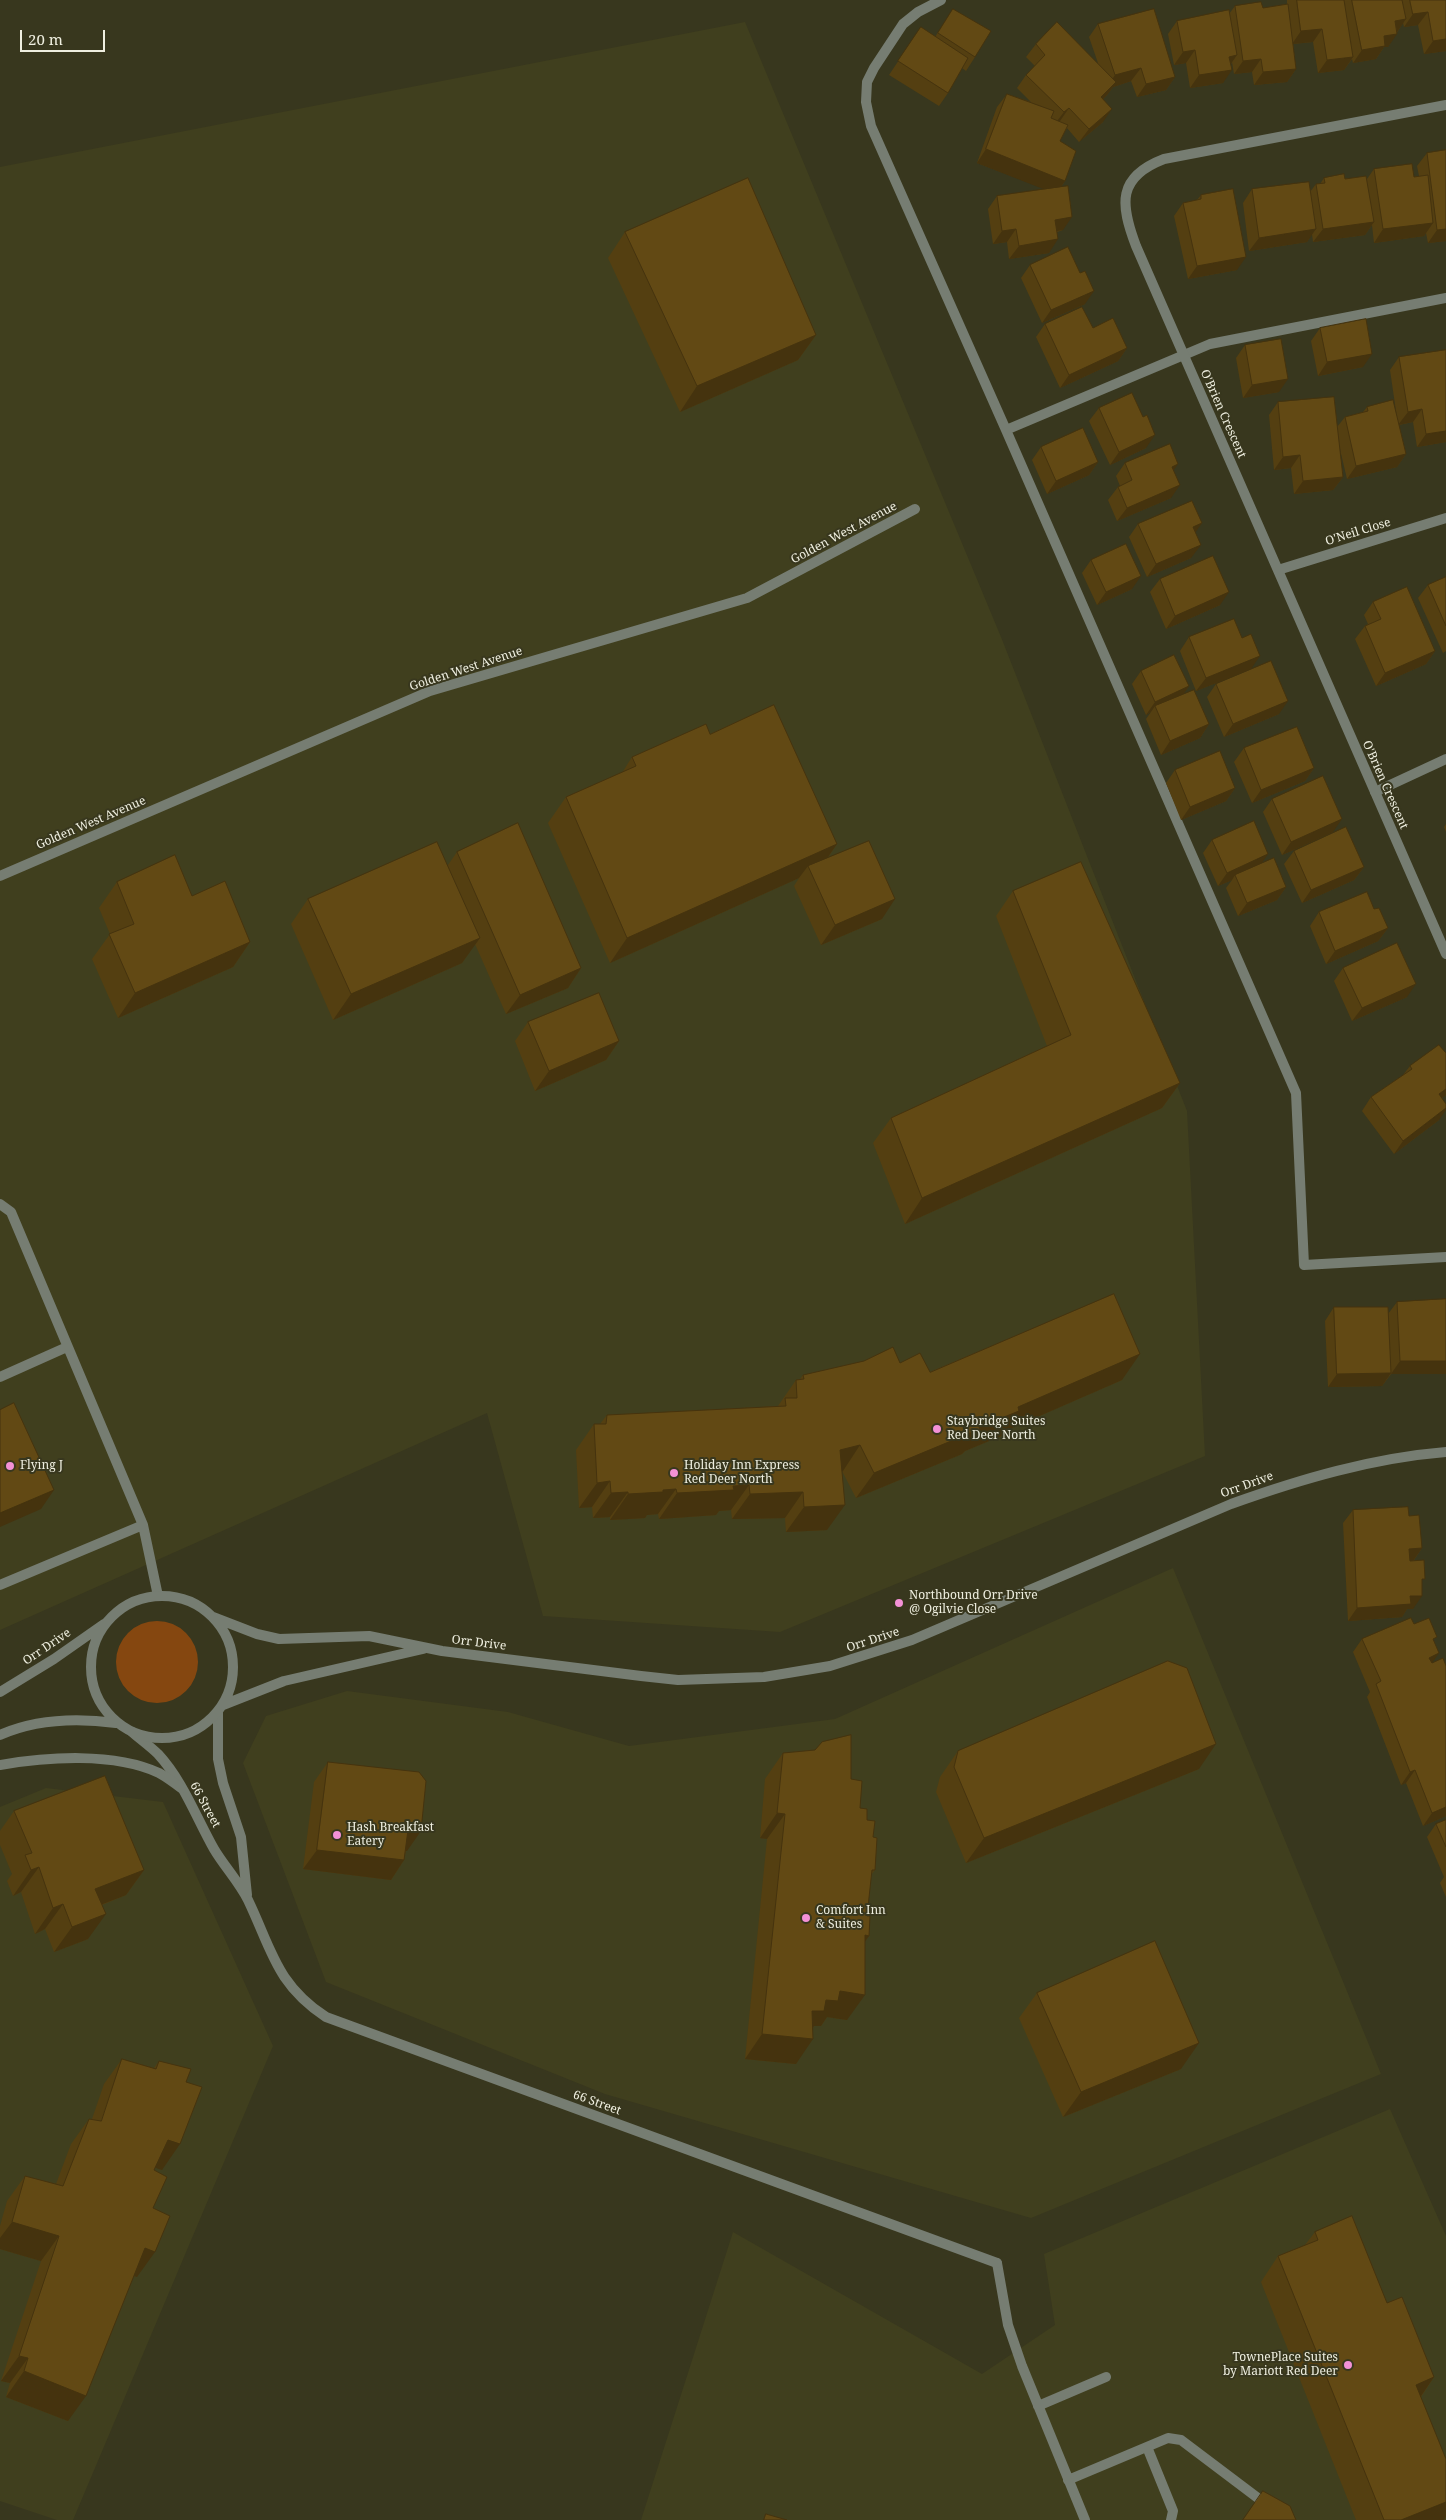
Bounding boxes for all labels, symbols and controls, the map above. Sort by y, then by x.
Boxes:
scale bar [22,20,108,52]
text: 20 m [28,29,63,49]
street label: O'Brien Crescent [1197,368,1249,460]
street label: Golden West Avenue [789,499,899,567]
street label: O'Neil Close [1324,515,1392,549]
street label: Golden West Avenue [408,644,524,694]
street label: O'Brien Crescent [1359,739,1411,831]
street label: Golden West Avenue [34,793,148,853]
place label: Staybridge Suites Red Deer North [947,1415,1045,1443]
marker: Staybridge Suites Red Deer North [931,1423,943,1435]
place label: Flying J [20,1459,63,1473]
place label: Holiday Inn Express Red Deer North [684,1459,799,1487]
marker: Flying J [4,1460,16,1472]
marker: Holiday Inn Express Red Deer North [668,1467,680,1479]
street label: Orr Drive [1219,1469,1275,1501]
place label: Northbound Orr Drive @ Ogilvie Close [909,1589,1038,1617]
marker: Northbound Orr Drive @ Ogilvie Close [893,1597,905,1609]
street label: Orr Drive [845,1625,901,1655]
street label: Orr Drive [20,1626,74,1668]
street label: Orr Drive [451,1633,507,1653]
street label: 66 Street [187,1780,223,1830]
place label: Hash Breakfast Eatery [347,1821,434,1849]
marker: Hash Breakfast Eatery [331,1829,343,1841]
place label: Comfort Inn & Suites [816,1904,886,1932]
marker: Comfort Inn & Suites [800,1912,812,1924]
street label: 66 Street [571,2088,623,2118]
place label: TownePlace Suites by Mariott Red Deer [1223,2351,1338,2379]
marker: TownePlace Suites by Mariott Red Deer [1342,2359,1354,2371]

